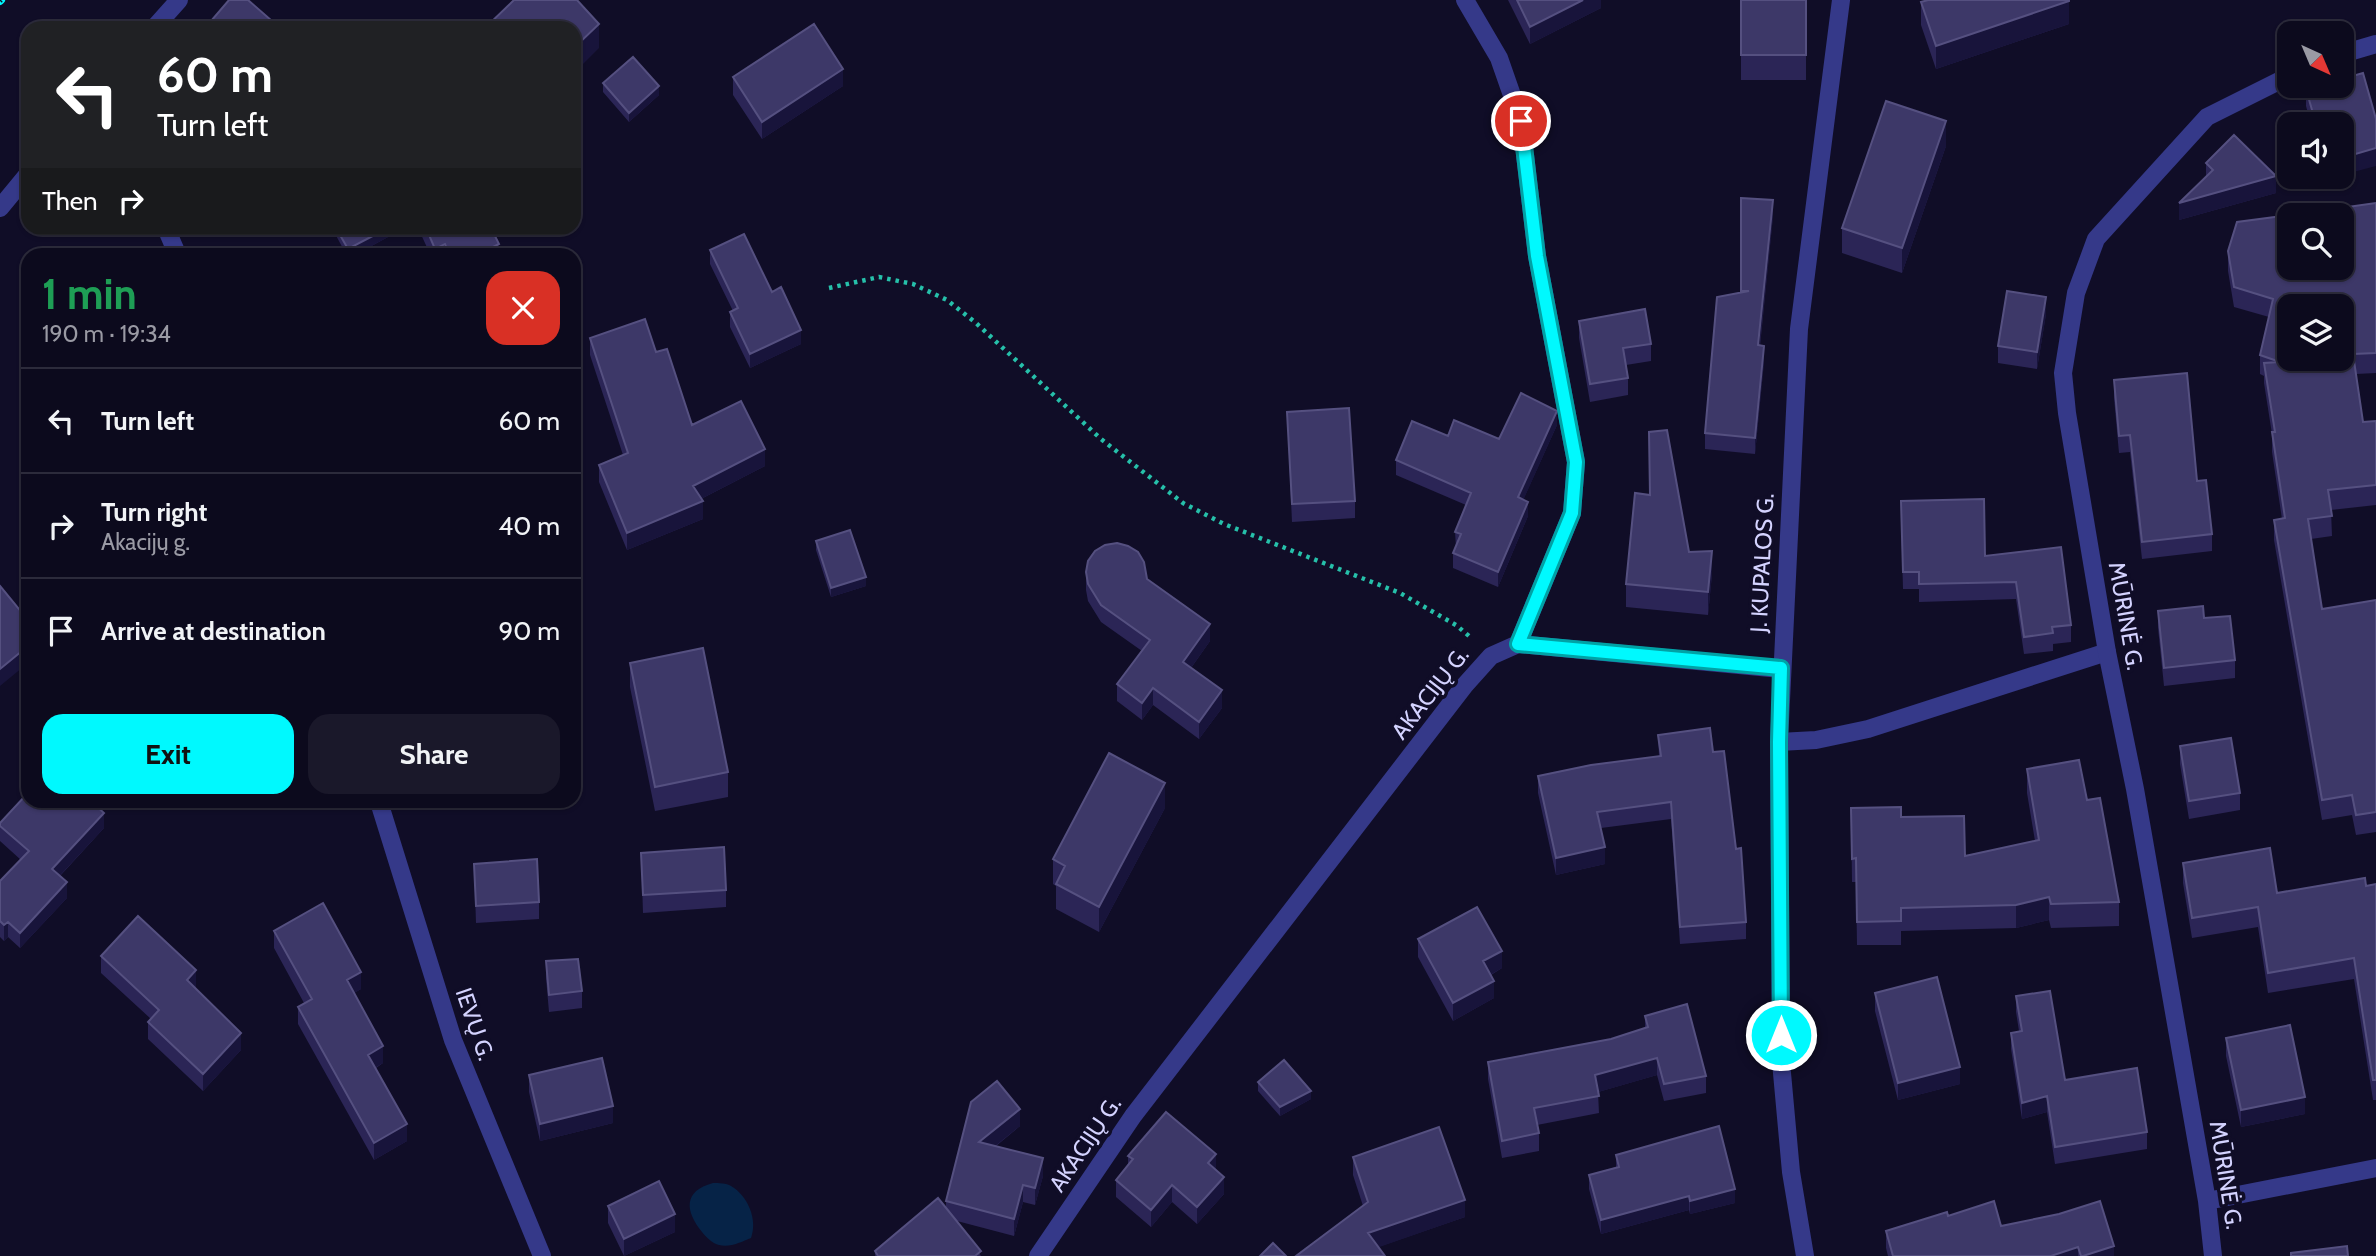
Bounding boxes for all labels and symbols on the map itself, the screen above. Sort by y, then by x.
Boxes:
north arrow [2277,21,2354,98]
pin [1491,91,1551,151]
street label: J. KUPALOS G. [1744,493,1780,634]
street label: MŪRINĖ G. [2103,560,2149,672]
street label: AKACIJŲ G. [1385,641,1475,745]
street label: IEVŲ G. [450,984,500,1064]
position arrow [1744,998,1818,1072]
street label: AKACIJŲ G. [1043,1091,1127,1197]
street label: MŪRINĖ G. [2204,1119,2248,1231]

